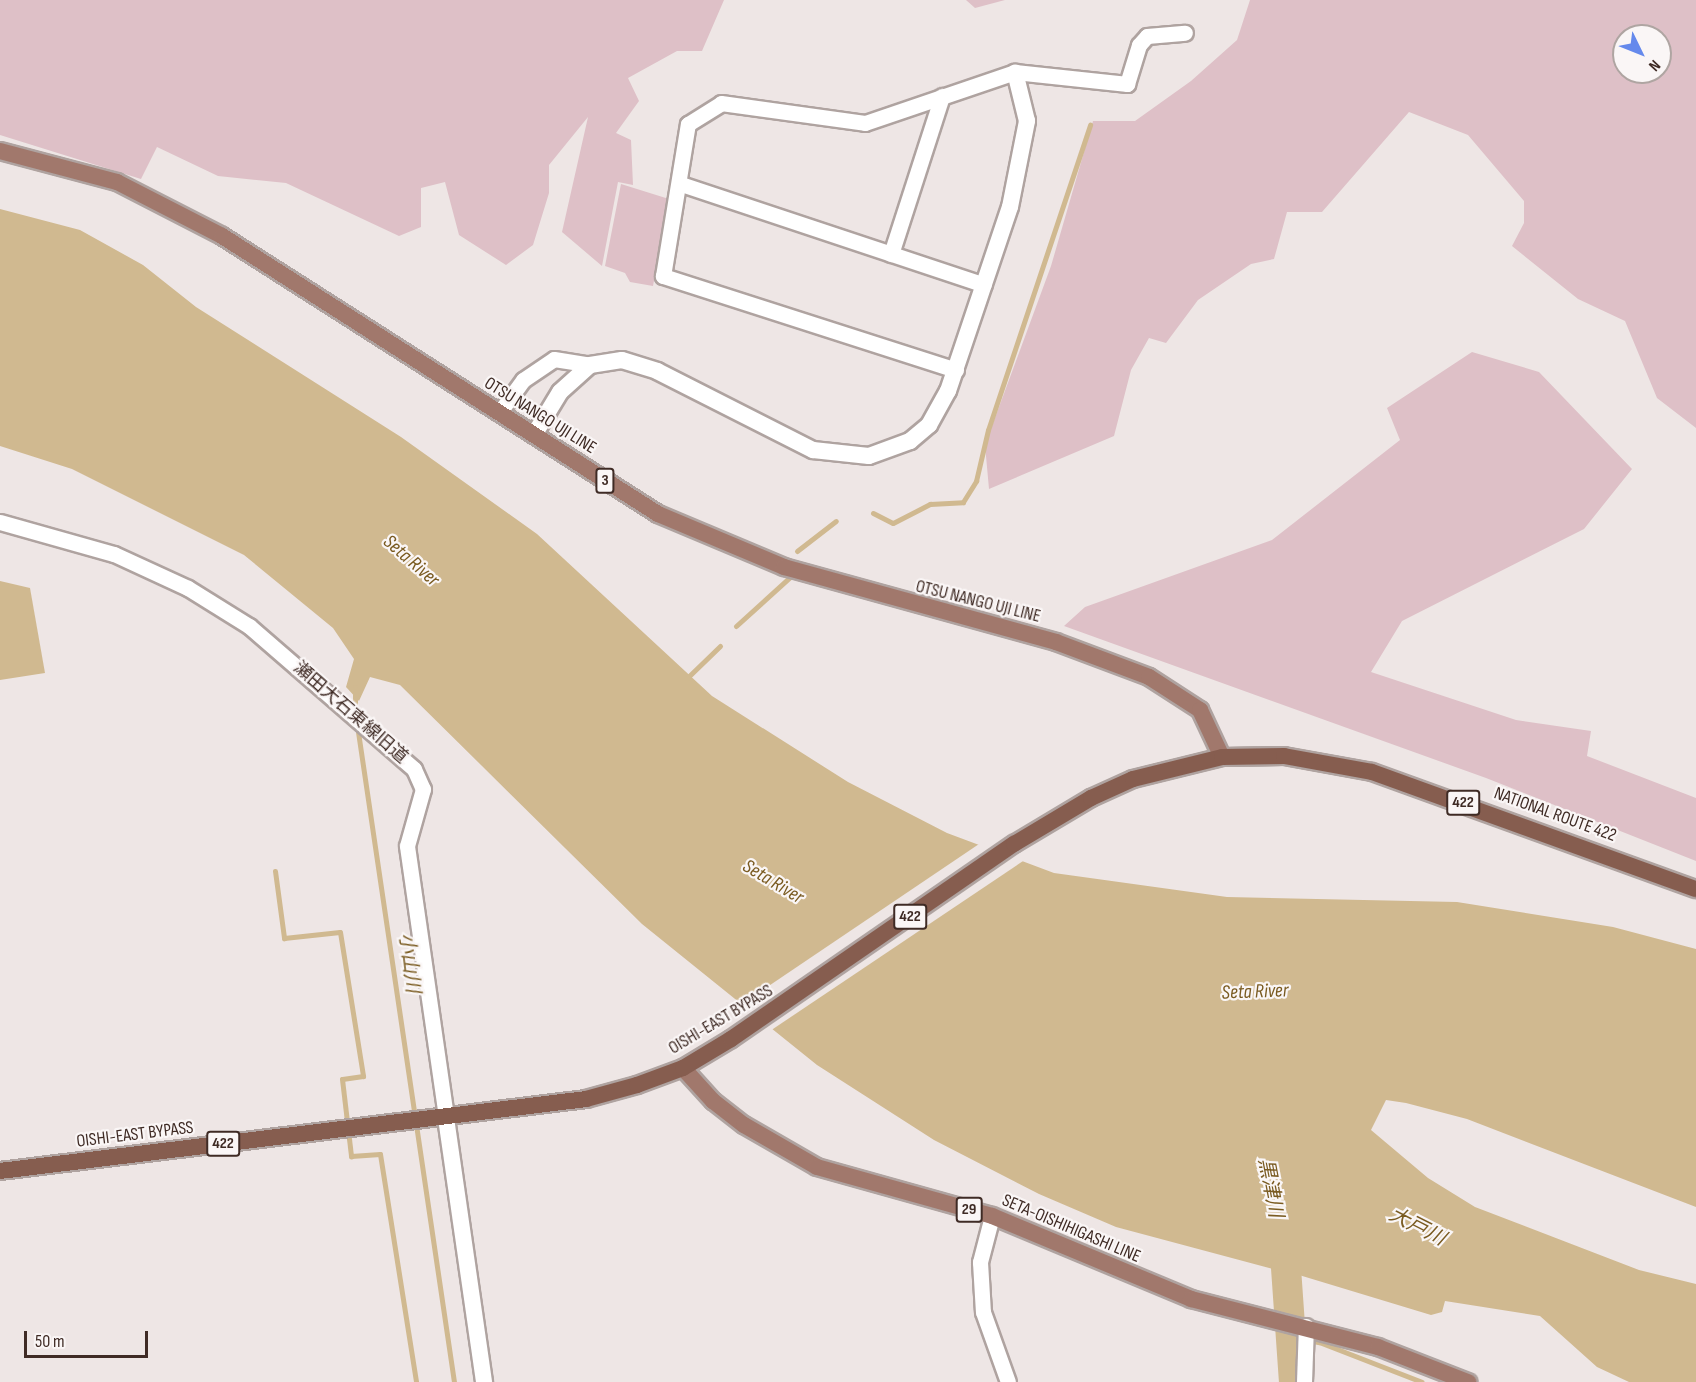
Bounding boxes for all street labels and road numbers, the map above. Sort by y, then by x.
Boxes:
street label: OTSU NANGO UJI LINE [480,373,600,459]
road number: 3 [594,468,616,494]
street label: OTSU NANGO UJI LINE [913,576,1043,628]
street label: 瀬田大石東線旧道 [289,658,411,768]
street label: NATIONAL ROUTE 422 [1491,783,1619,847]
road number: 422 [1445,790,1481,816]
road number: 422 [892,904,928,930]
street label: OISHI-EAST BYPASS [665,980,777,1060]
street label: OISHI-EAST BYPASS [75,1117,195,1153]
road number: 422 [205,1131,241,1157]
street label: SETA-OISHIHIGASHI LINE [998,1190,1144,1268]
road number: 29 [956,1197,982,1223]

